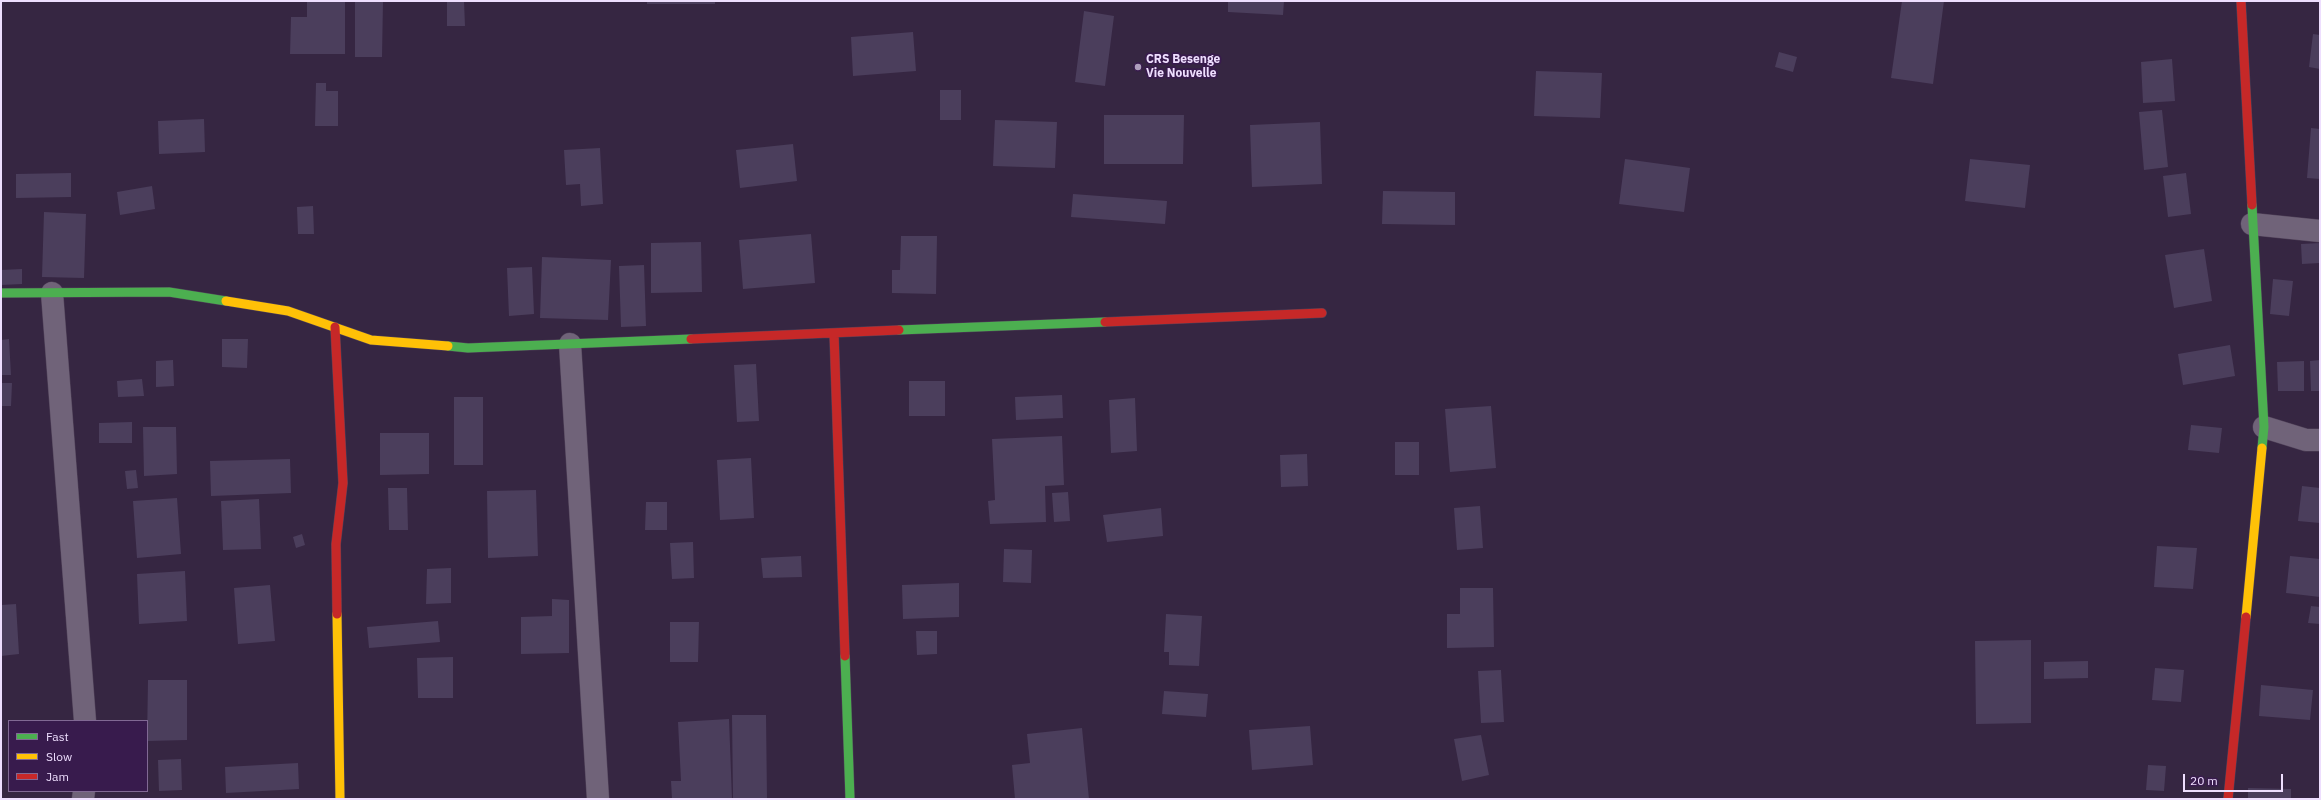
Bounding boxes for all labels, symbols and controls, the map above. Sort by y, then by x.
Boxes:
place label: CRS Besenge Vie Nouvelle [1146,53,1220,81]
marker: CRS Besenge Vie Nouvelle [1133,62,1143,72]
legend [8,720,148,792]
text: Fast [46,729,69,744]
text: Slow [46,749,72,764]
scale bar [2185,766,2285,792]
text: Jam [46,769,69,784]
text: 20 m [2190,773,2218,788]

